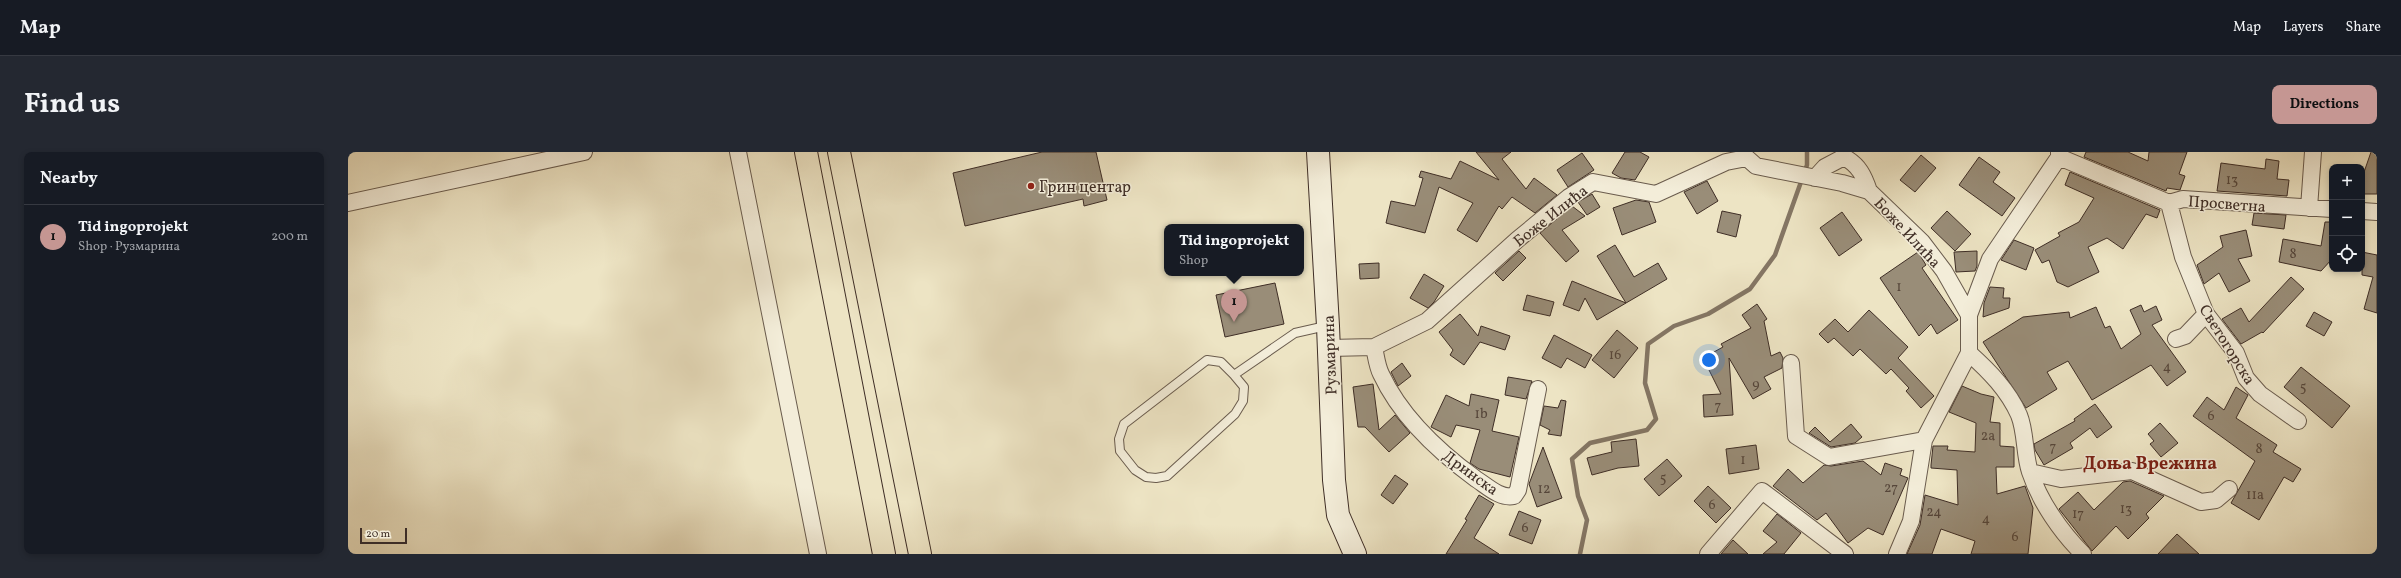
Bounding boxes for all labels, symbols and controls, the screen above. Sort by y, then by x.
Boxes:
text: Map [20,15,61,41]
text: Map [2233,18,2261,37]
text: Layers [2283,18,2323,37]
text: Share [2345,18,2381,37]
text: Find us [24,85,120,124]
button: Directions [2272,85,2377,124]
map controls [2329,164,2365,272]
button: + [2329,164,2365,200]
text: Nearby [40,167,98,190]
house number: 13 [2226,171,2238,190]
place label: Грин центар [1039,177,1131,199]
street label: Боже Илића [1509,180,1593,253]
marker: Грин центар [1026,181,1036,191]
street label: Просветна [2187,191,2267,219]
street label: Боже Илића [1868,193,1945,274]
button: − [2329,200,2365,236]
text: Tid ingoprojekt [78,217,188,238]
popup [1164,224,1304,276]
text: 1 [50,228,56,246]
text: 200 m [271,228,308,246]
text: Tid ingoprojekt [1179,231,1289,252]
button: locate [2329,236,2365,272]
text: Shop · Рузмарина [78,238,180,256]
house number: 8 [2289,245,2297,264]
text: Shop [1179,252,1208,270]
house number: 1 [1896,278,1902,297]
pin: 1 [1221,289,1247,322]
street label: Светогорска [2193,301,2260,389]
street label: Рузмарина [1319,315,1343,395]
house number: 16 [1609,346,1621,365]
your location [1699,350,1719,370]
house number: 4 [2163,358,2171,377]
house number: 9 [1752,375,1760,394]
house number: 5 [2300,378,2306,397]
house number: 7 [1715,397,1722,416]
house number: 1b [1474,405,1488,424]
house number: 6 [2207,407,2215,426]
house number: 2a [1981,427,1995,446]
house number: 7 [2050,438,2057,457]
house number: 8 [2255,440,2263,459]
street label: Дринска [1438,446,1502,501]
house number: 1 [1740,451,1746,470]
district label: Доња Врежина [2083,452,2217,477]
house number: 5 [1660,469,1666,488]
house number: 27 [1884,479,1898,498]
house number: 12 [1538,480,1550,499]
house number: 11a [2246,486,2264,505]
house number: 6 [1708,496,1716,515]
house number: 13 [2120,500,2132,519]
house number: 24 [1926,503,1942,522]
house number: 17 [2072,505,2084,524]
house number: 4 [1982,510,1990,529]
house number: 6 [1521,519,1529,538]
scale bar [360,526,407,545]
text: 20 m [366,527,390,542]
house number: 6 [2011,528,2019,547]

